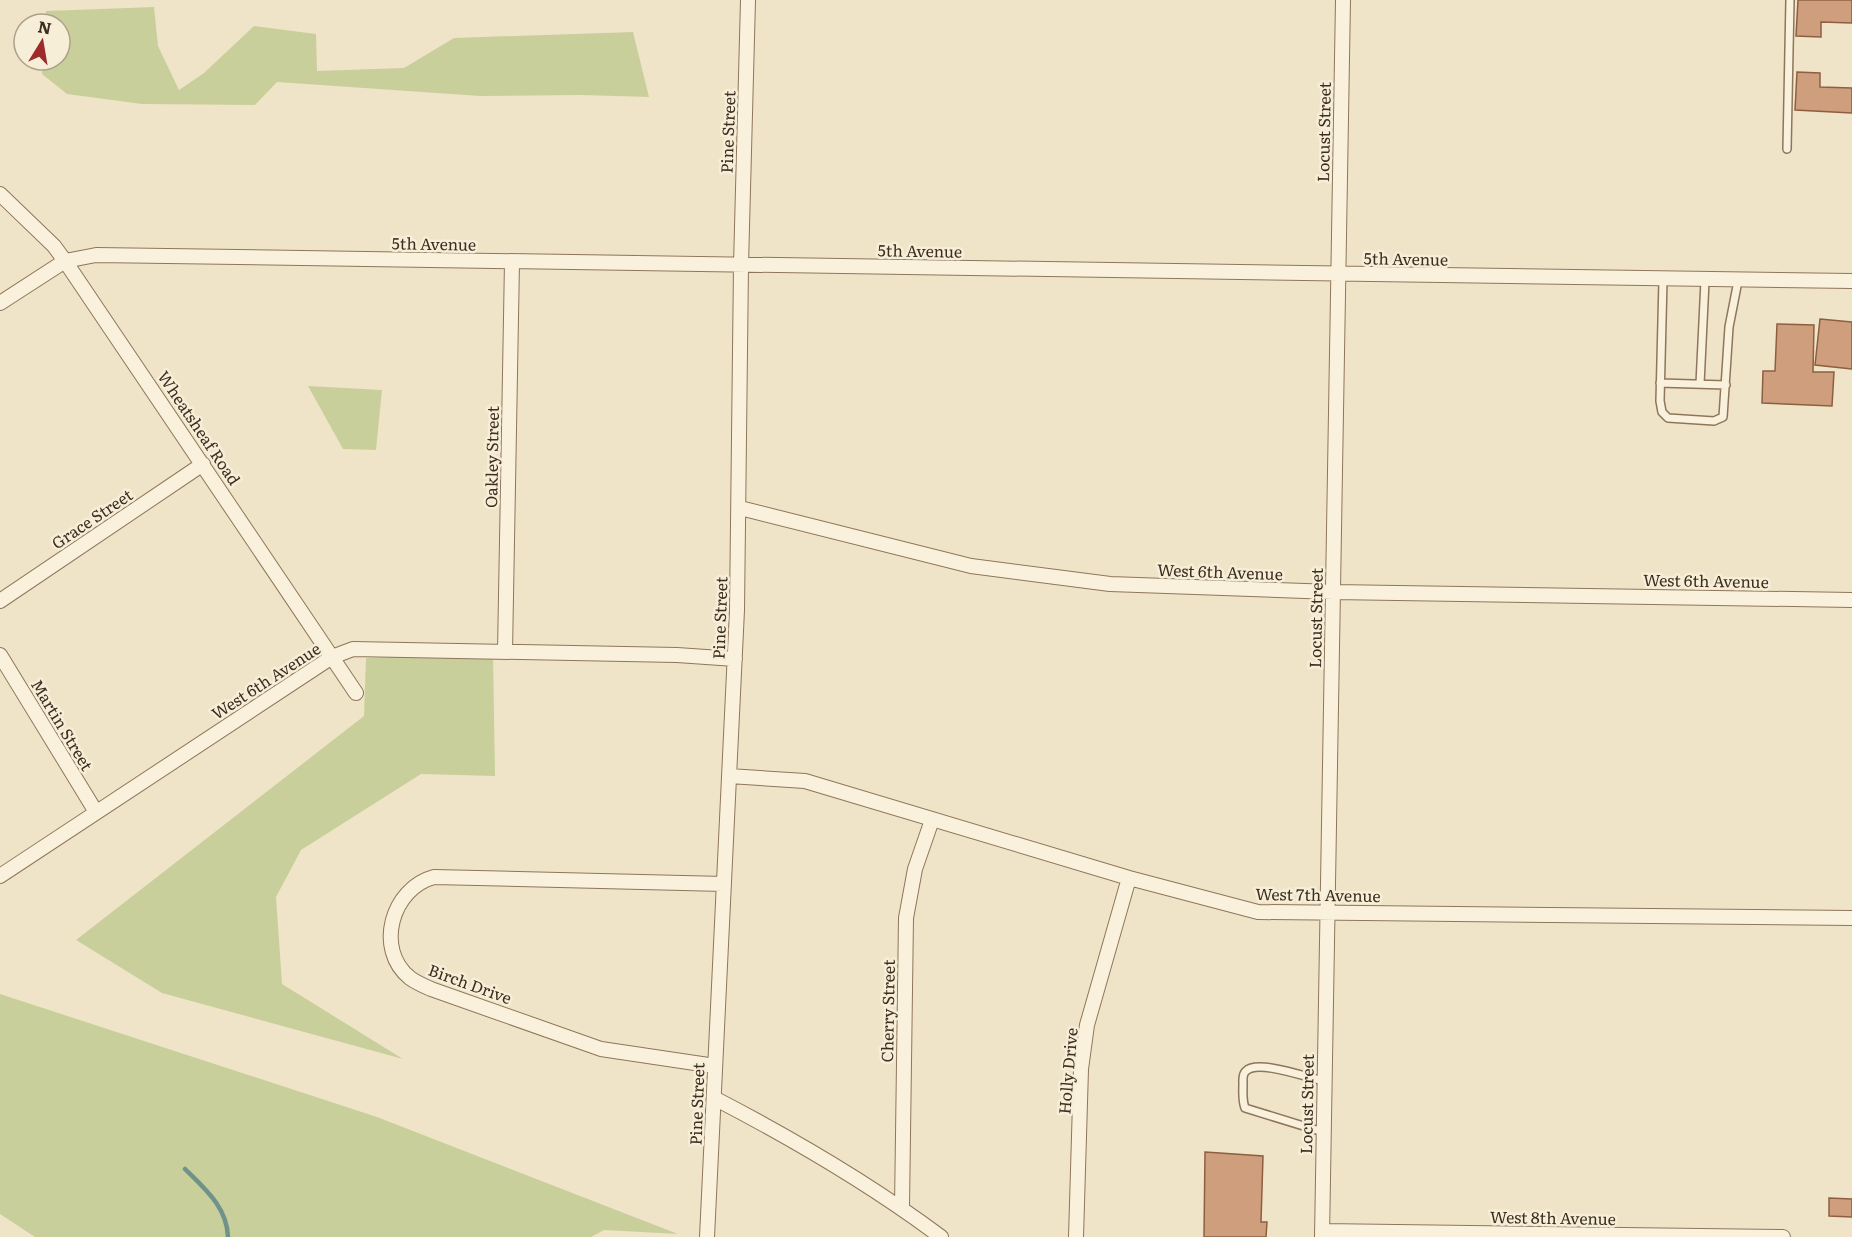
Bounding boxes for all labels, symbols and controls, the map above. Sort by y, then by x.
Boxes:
north arrow [12,12,72,72]
text: N [36,13,54,39]
street label: Locust Street [1310,81,1336,182]
street label: Pine Street [714,90,740,174]
street label: 5th Avenue [392,230,477,256]
street label: 5th Avenue [878,237,963,263]
street label: 5th Avenue [1364,245,1449,271]
street label: Wheatsheaf Road [153,365,247,490]
street label: Oakley Street [478,405,504,508]
street label: Grace Street [46,482,137,554]
street label: West 6th Avenue [1157,557,1283,585]
street label: Locust Street [1302,567,1328,668]
street label: West 6th Avenue [1643,567,1769,593]
street label: Pine Street [706,576,732,660]
street label: West 6th Avenue [206,636,325,724]
street label: Martin Street [26,674,100,775]
street label: West 7th Avenue [1255,881,1381,907]
street label: Birch Drive [425,957,515,1009]
street label: Cherry Street [874,959,900,1063]
street label: Holly Drive [1051,1027,1083,1115]
street label: Locust Street [1293,1053,1319,1154]
street label: Pine Street [683,1062,709,1146]
street label: West 8th Avenue [1490,1204,1616,1230]

